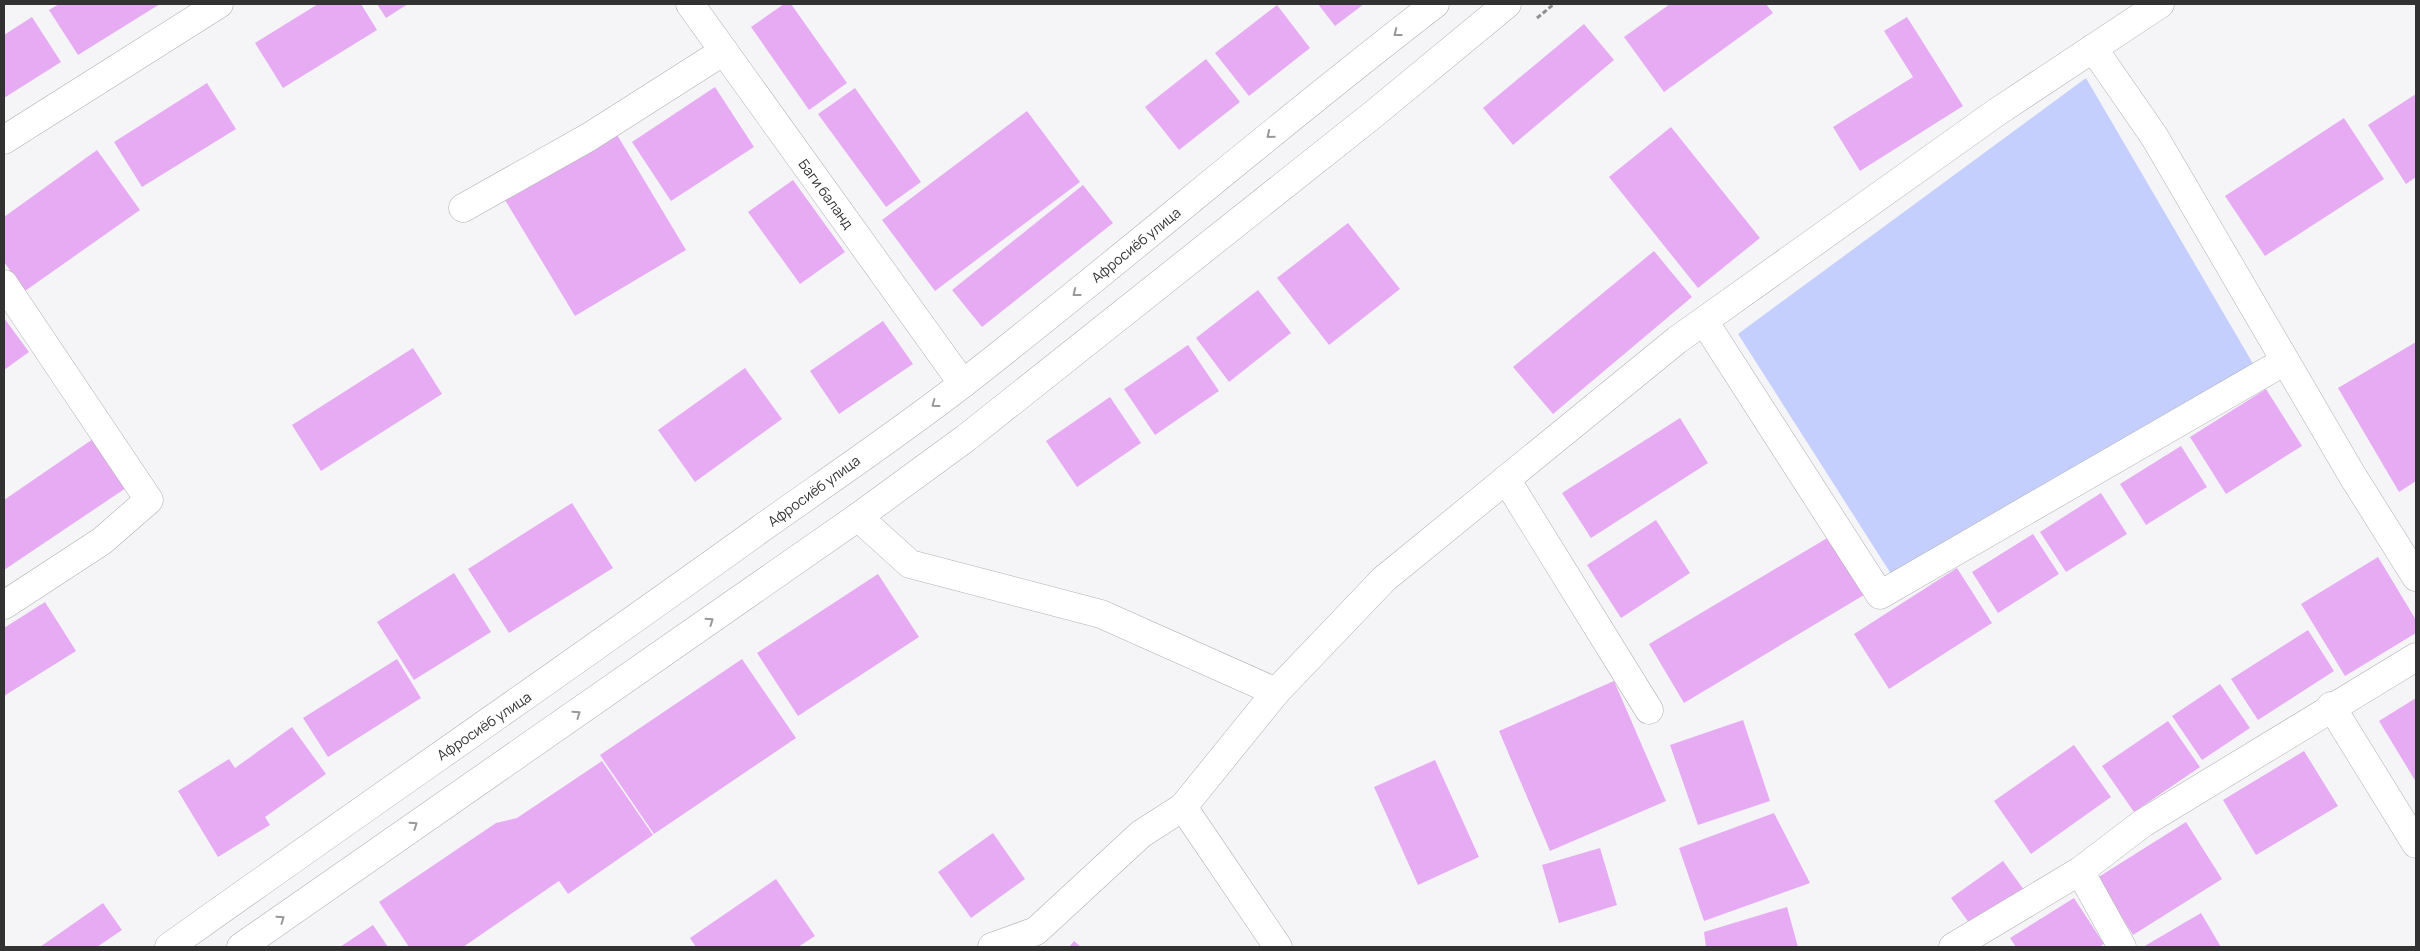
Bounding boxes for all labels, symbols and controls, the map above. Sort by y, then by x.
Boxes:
one-way arrow [1394,28,1403,36]
one-way arrow [1267,129,1276,138]
street label: Баги баланд [795,155,858,232]
street label: Афросиёб улица [1087,203,1184,287]
one-way arrow [1073,288,1082,296]
one-way arrow [931,398,940,407]
street label: Афросиёб улица [764,451,864,531]
one-way arrow [704,618,714,627]
street label: Афросиёб улица [433,687,535,764]
one-way arrow [571,711,581,720]
one-way arrow [408,822,418,831]
one-way arrow [275,916,285,925]

